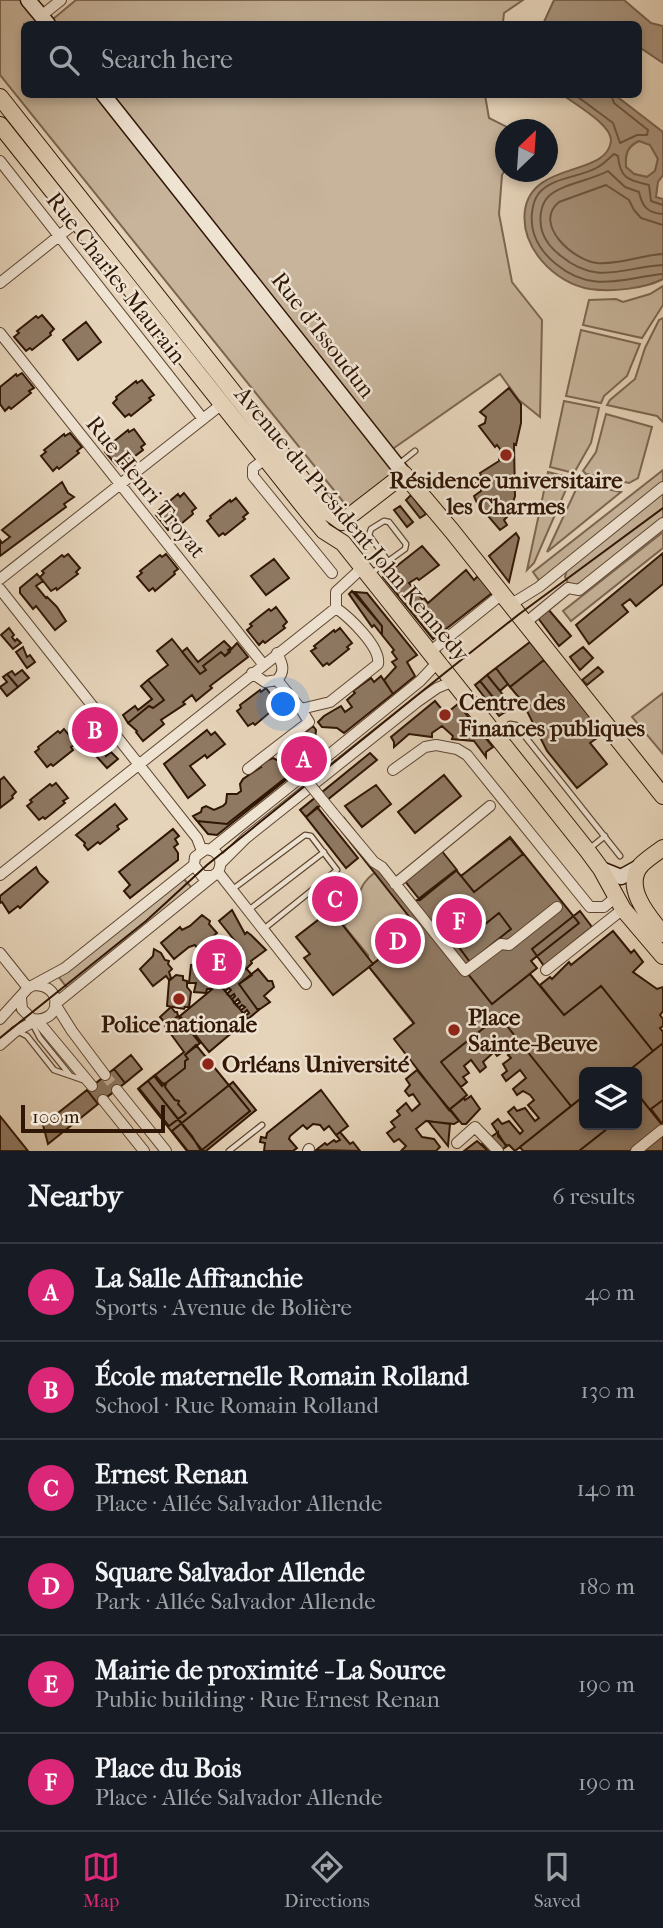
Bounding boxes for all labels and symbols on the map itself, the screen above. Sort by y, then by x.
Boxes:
north arrow [495,119,558,182]
street label: Rue Charles Maurain [41,187,192,370]
street label: Rue d'Issoudun [266,267,381,404]
street label: Avenue du Président John Kennedy [228,380,476,668]
street label: Rue Henri Troyat [80,410,212,564]
marker: Résidence universitaire les Charmes [498,447,514,463]
place label: Résidence universitaire les Charmes [389,467,623,520]
your location [266,687,300,721]
place label: Centre des Finances publiques [458,689,646,742]
pin: B [72,704,118,756]
marker: Centre des Finances publiques [437,707,453,723]
pin: A [281,733,327,785]
pin: C [312,873,358,925]
pin: F [436,895,482,947]
pin: D [375,915,421,967]
pin: E [196,936,242,988]
marker: Police nationale [171,991,187,1007]
place label: Place Sainte-Beuve [468,1004,598,1057]
place label: Police nationale [101,1011,258,1038]
marker: Place Sainte-Beuve [446,1022,462,1038]
place label: Orléans Université [222,1051,410,1078]
marker: Orléans Université [200,1056,216,1072]
scale bar [21,1102,164,1134]

